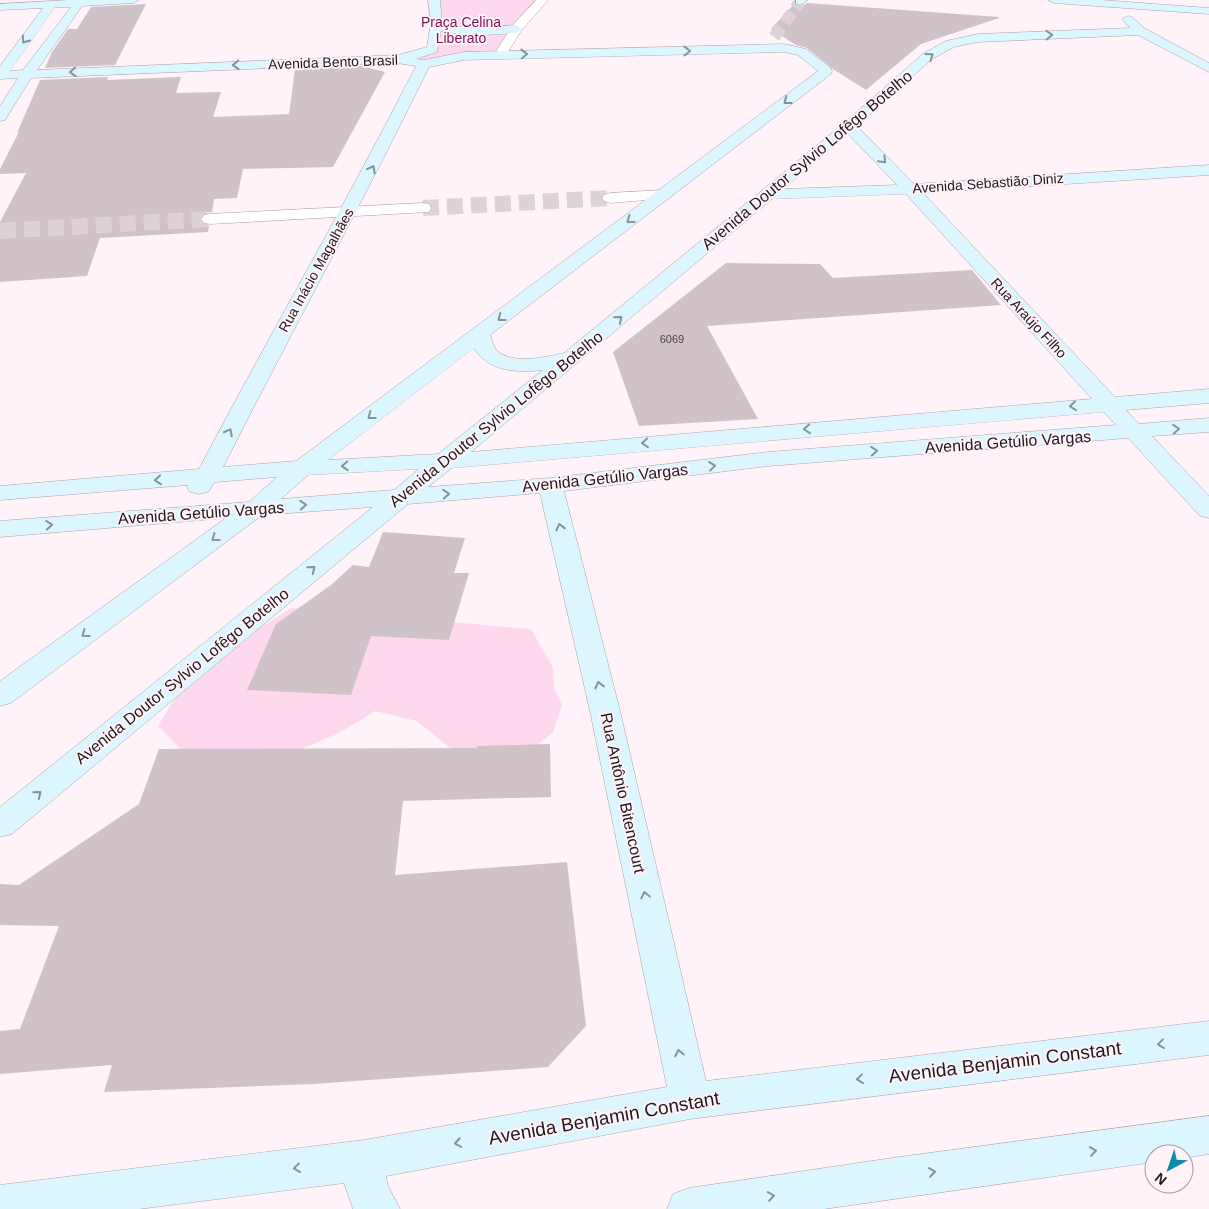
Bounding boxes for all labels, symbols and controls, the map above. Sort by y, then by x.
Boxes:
park label: Praça Celina Liberato [421,14,501,46]
one-way arrow [1046,30,1053,40]
one-way arrow [22,34,31,44]
one-way arrow [683,45,691,56]
one-way arrow [520,49,528,59]
street label: Avenida Bento Brasil [268,52,398,72]
one-way arrow [924,53,933,61]
one-way arrow [232,60,240,71]
one-way arrow [69,67,77,78]
street label: Avenida Doutor Sylvio Lofêgo Botelho [698,67,916,253]
one-way arrow [783,95,793,104]
one-way arrow [877,154,886,163]
one-way arrow [365,165,375,174]
street label: Avenida Sebastião Diniz [912,170,1064,196]
street label: Rua Inácio Magalhães [275,205,357,335]
one-way arrow [627,215,636,223]
street label: Rua Araújo Filho [988,275,1070,361]
one-way arrow [498,313,507,321]
one-way arrow [613,315,622,324]
street label: Avenida Doutor Sylvio Lofêgo Botelho [386,328,606,510]
house number: 6069 [660,333,684,345]
one-way arrow [1069,401,1077,412]
one-way arrow [368,411,377,419]
one-way arrow [1172,423,1180,434]
one-way arrow [802,424,810,435]
one-way arrow [223,428,233,437]
street label: Avenida Getúlio Vargas [924,428,1092,456]
one-way arrow [640,438,648,449]
one-way arrow [870,446,878,457]
one-way arrow [340,461,348,472]
street label: Avenida Getúlio Vargas [521,461,689,495]
one-way arrow [709,461,717,472]
one-way arrow [154,474,162,485]
one-way arrow [443,489,451,500]
street label: Avenida Getúlio Vargas [117,499,285,527]
one-way arrow [300,500,308,511]
one-way arrow [45,520,53,531]
one-way arrow [555,522,566,531]
one-way arrow [212,532,221,540]
one-way arrow [306,567,315,575]
street label: Avenida Doutor Sylvio Lofêgo Botelho [72,585,292,767]
one-way arrow [81,628,91,637]
one-way arrow [594,680,605,689]
street label: Rua Antônio Bitencourt [598,711,648,875]
one-way arrow [32,791,41,800]
one-way arrow [640,890,651,899]
street label: Avenida Benjamin Constant [888,1037,1123,1087]
one-way arrow [1156,1038,1164,1049]
one-way arrow [674,1049,685,1058]
one-way arrow [856,1073,864,1084]
street label: Avenida Benjamin Constant [487,1087,722,1149]
one-way arrow [453,1137,462,1147]
north arrow [1144,1144,1194,1194]
one-way arrow [1089,1146,1097,1156]
one-way arrow [293,1162,301,1173]
one-way arrow [928,1168,936,1178]
text: N [1152,1170,1170,1188]
one-way arrow [767,1192,776,1202]

